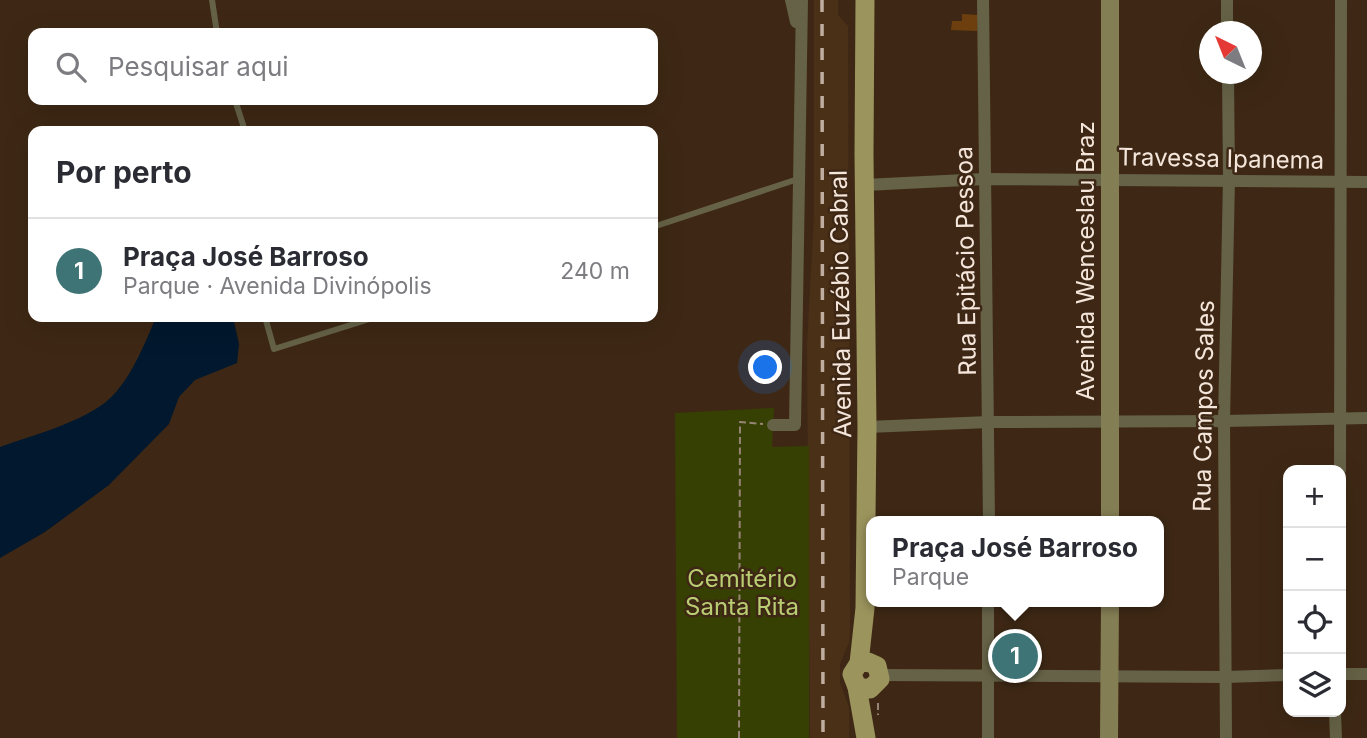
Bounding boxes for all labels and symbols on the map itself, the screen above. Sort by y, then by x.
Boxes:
north arrow [1199,21,1262,84]
street label: Avenida Wenceslau Braz [1071,121,1100,401]
street label: Travessa Ipanema [1118,142,1324,175]
street label: Rua Epitácio Pessoa [949,146,982,376]
street label: Avenida Euzébio Cabral [824,170,857,438]
street label: Rua Campos Sales [1187,300,1220,512]
your location [748,350,782,384]
park label: Cemitério Santa Rita [685,564,799,621]
pin: 1 [992,630,1038,682]

